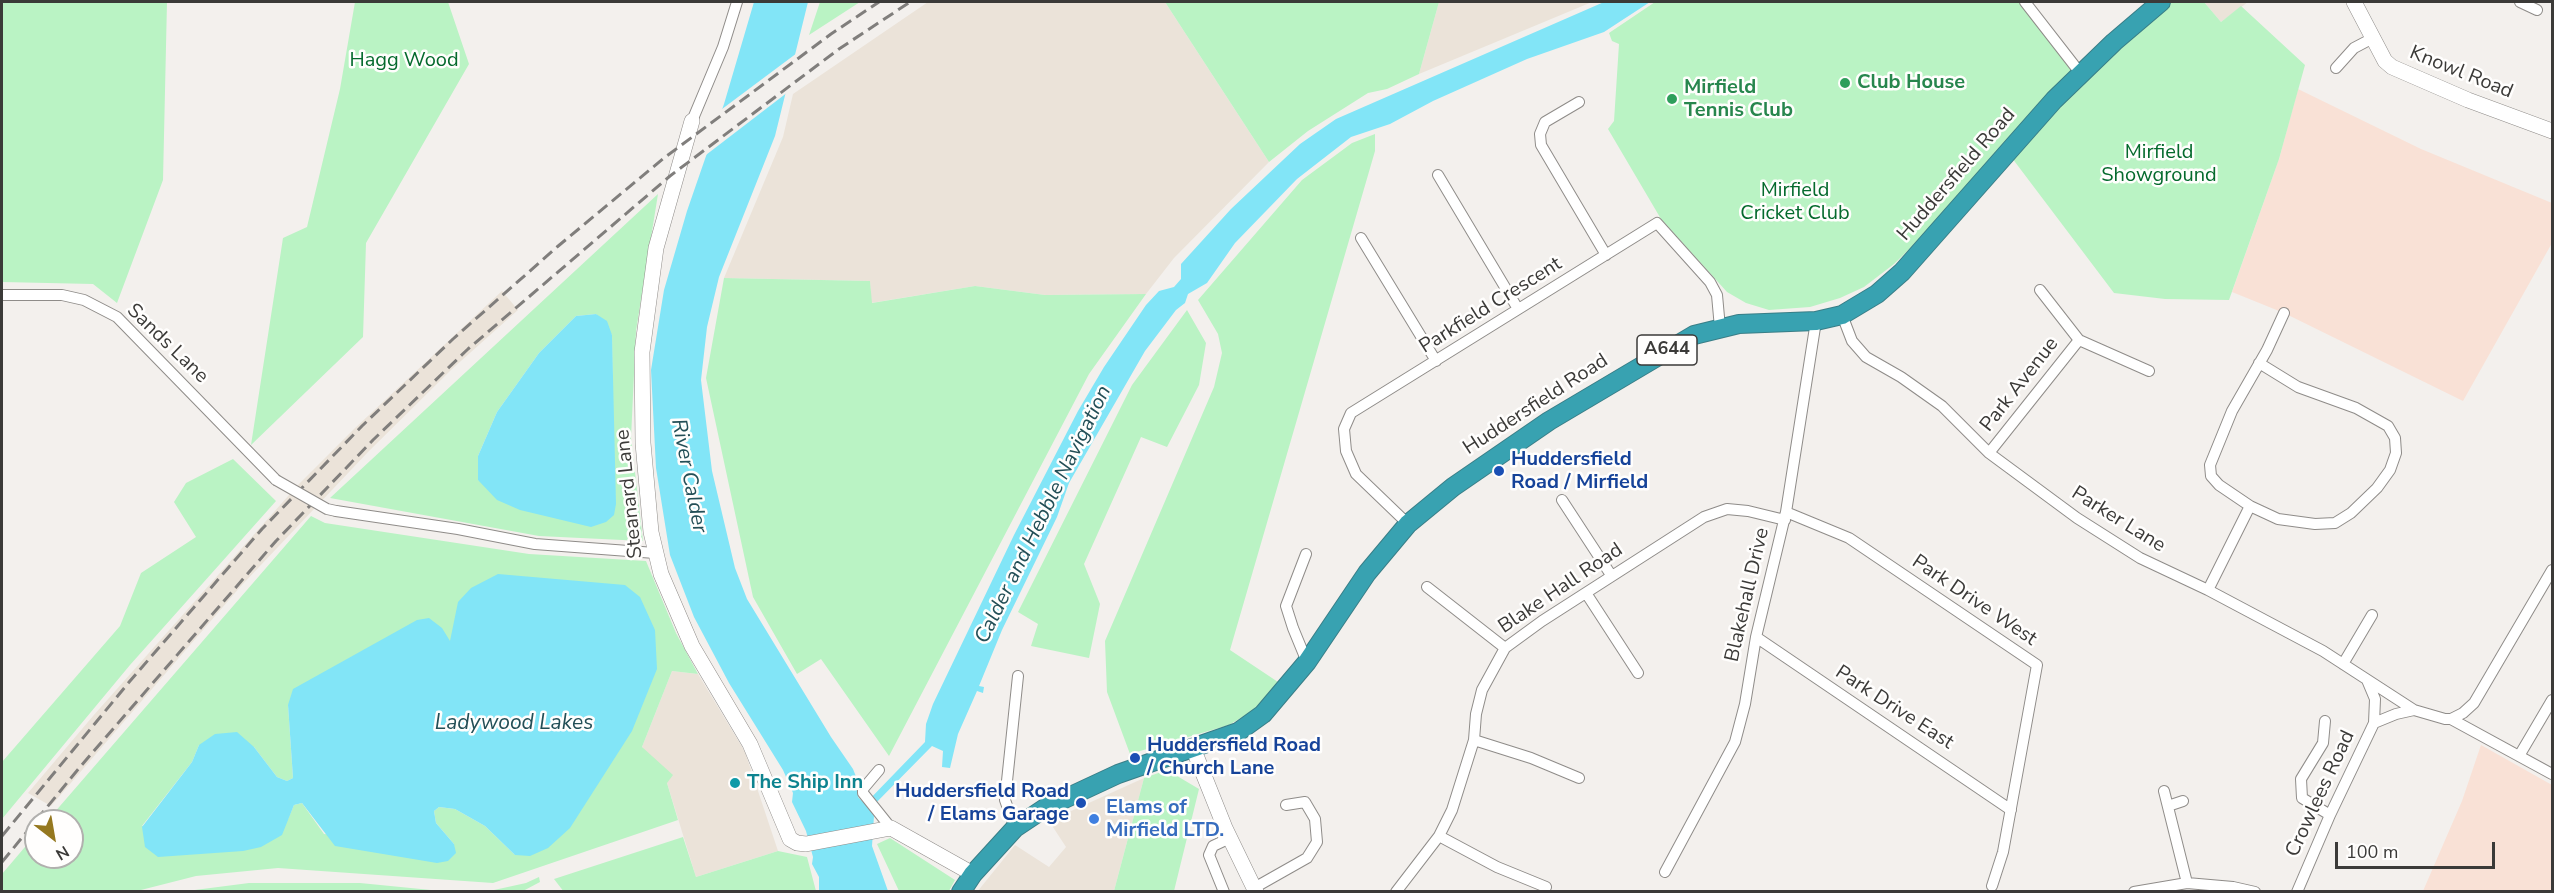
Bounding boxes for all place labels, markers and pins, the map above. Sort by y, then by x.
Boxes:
place label: Club House [1857,71,1965,95]
place label: Mirfield Tennis Club [1684,76,1793,123]
marker: Club House [1838,76,1852,90]
marker: Mirfield Tennis Club [1665,92,1679,106]
place label: Huddersfield Road / Mirfield [1511,448,1648,495]
marker: Huddersfield Road / Mirfield [1492,464,1506,478]
place label: Huddersfield Road / Church Lane [1147,734,1321,781]
marker: Huddersfield Road / Church Lane [1128,751,1142,765]
place label: The Ship Inn [747,771,863,795]
marker: The Ship Inn [728,776,742,790]
place label: Huddersfield Road / Elams Garage [895,780,1069,827]
marker: Huddersfield Road / Elams Garage [1074,796,1088,810]
place label: Elams of Mirfield LTD. [1106,796,1224,843]
marker: Elams of Mirfield LTD. [1087,812,1101,826]

